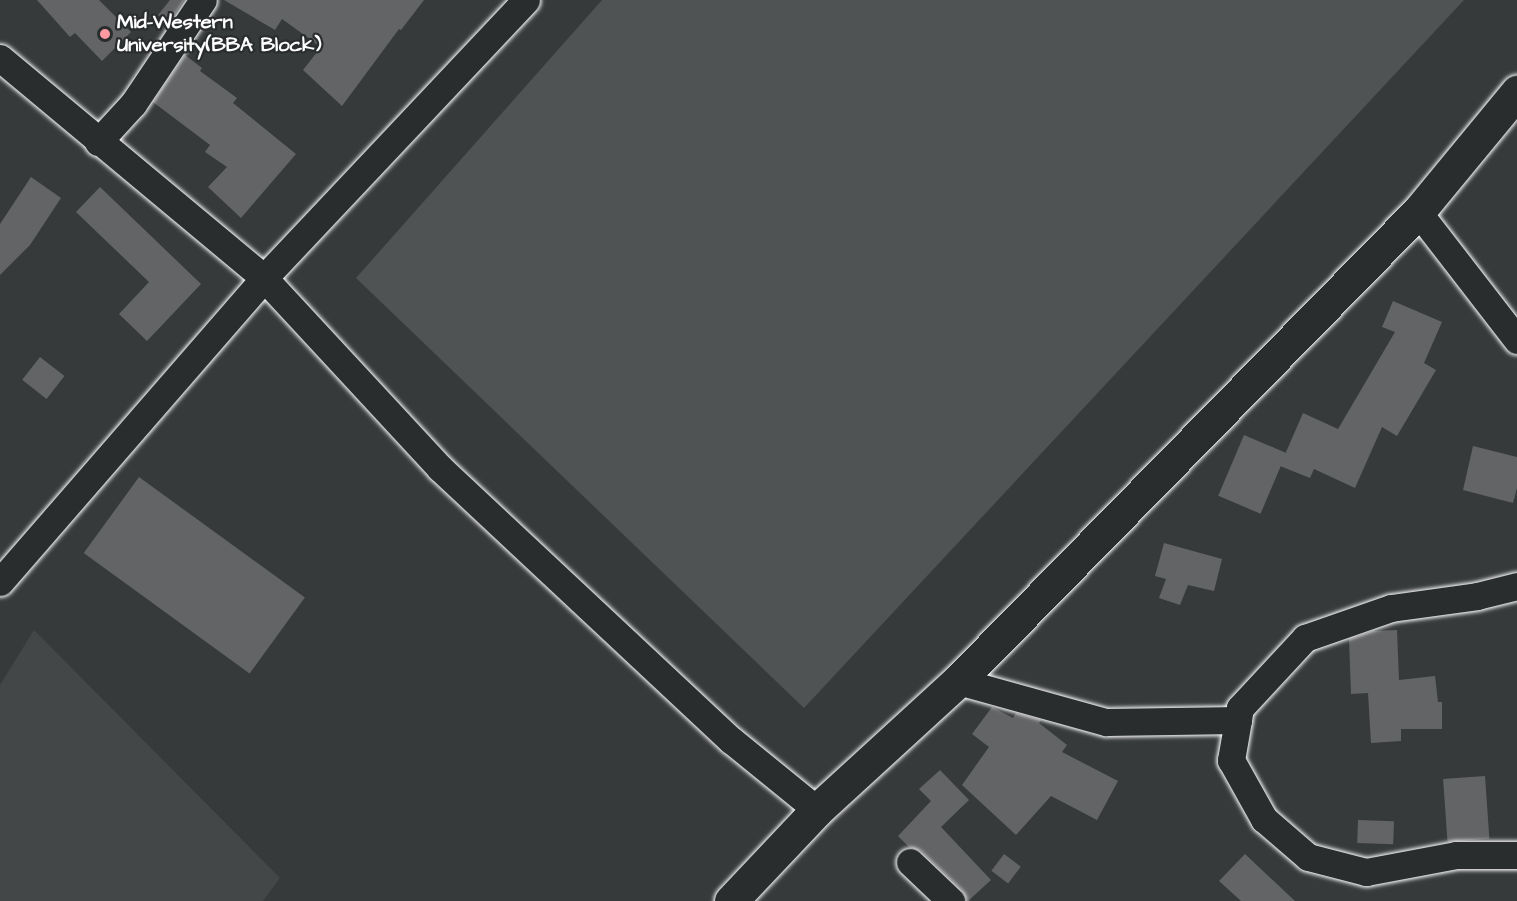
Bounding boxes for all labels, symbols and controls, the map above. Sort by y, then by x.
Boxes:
place label: Mid-Western University(BBA Block) [117,11,321,58]
marker: Mid-Western University(BBA Block) [98,27,112,41]

